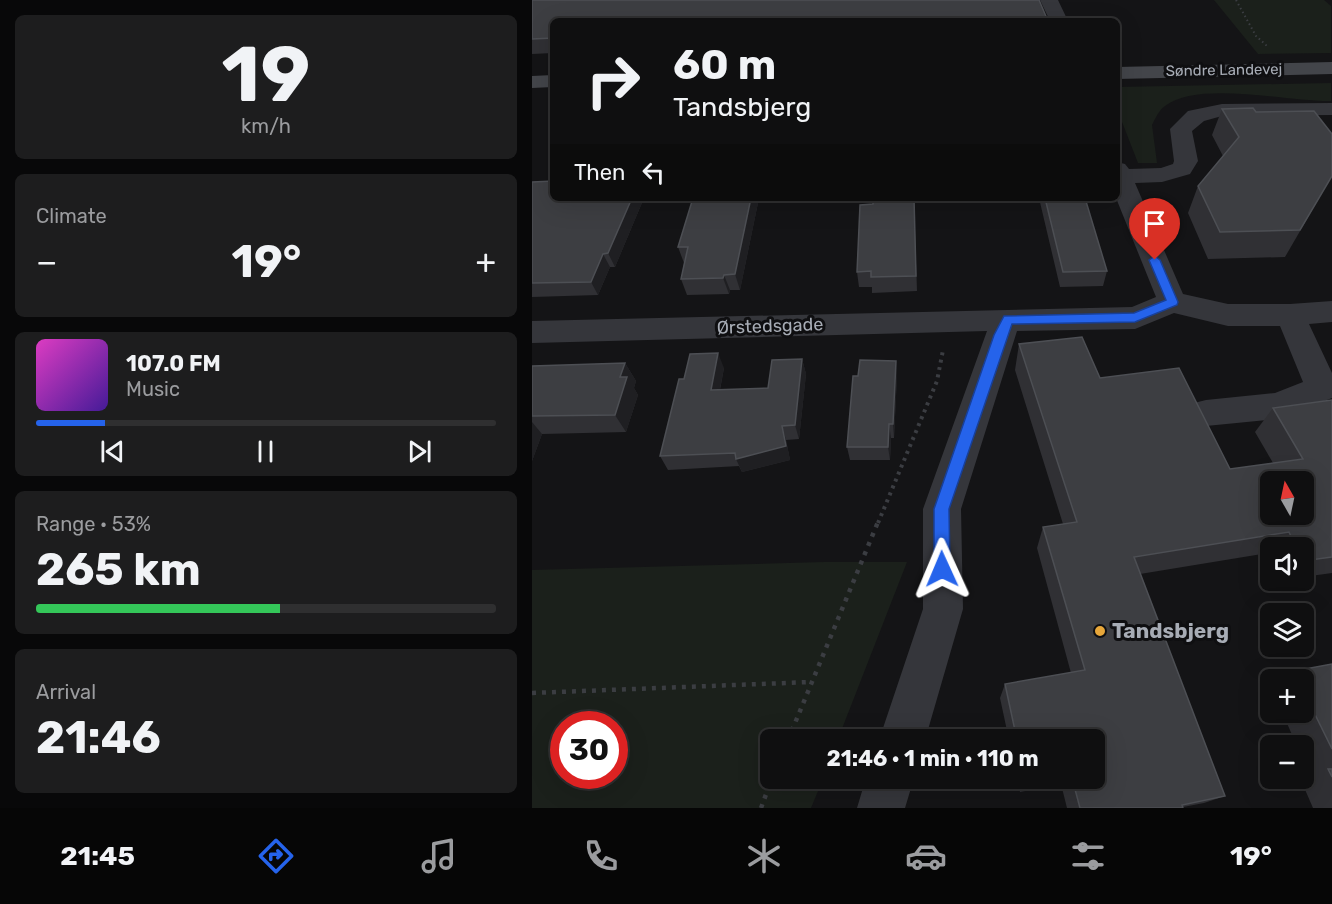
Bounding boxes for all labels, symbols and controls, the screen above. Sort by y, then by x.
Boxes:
text: 19 [222,28,310,121]
text: 60 m [673,40,776,90]
icon: right [574,42,652,120]
street label: Søndre Landevej [1166,60,1282,80]
text: Tandsbjerg [673,91,811,123]
text: km/h [241,114,291,138]
icon: left [637,156,670,189]
text: Then [574,159,625,186]
pin [1129,198,1180,260]
text: Climate [36,204,107,228]
icon: arrive [1138,207,1171,240]
text: 19° [232,235,301,288]
text: − [36,242,57,281]
text: + [475,242,496,281]
street label: Ørstedsgade [716,313,824,339]
text: 107.0 FM [126,350,221,377]
text: Music [126,377,180,401]
icon: previous [96,435,129,468]
icon: pause [249,435,282,468]
icon: next [403,435,436,468]
north arrow [1260,471,1314,525]
map controls [1260,471,1314,789]
text: Range · 53% [36,512,151,536]
position arrow [910,537,974,601]
button: sound [1260,537,1314,591]
text: 265 km [36,543,201,596]
button: layers [1260,603,1314,657]
place label: Tandsbjerg [1112,618,1229,643]
marker: Tandsbjerg [1093,624,1107,638]
button: + [1260,669,1314,723]
text: Arrival [36,680,96,704]
text: 21:46 [36,711,161,764]
speed limit sign: 30 [550,711,628,789]
button: − [1260,735,1314,789]
text: 21:46 · 1 min · 110 m [826,745,1039,772]
icon: directions [255,835,297,877]
icon: music [418,835,460,877]
icon: phone [580,835,622,877]
icon: climate [743,835,785,877]
icon: car [905,835,947,877]
icon: filters [1067,835,1109,877]
text: 21:45 [60,840,135,872]
text: 19° [1230,840,1272,872]

